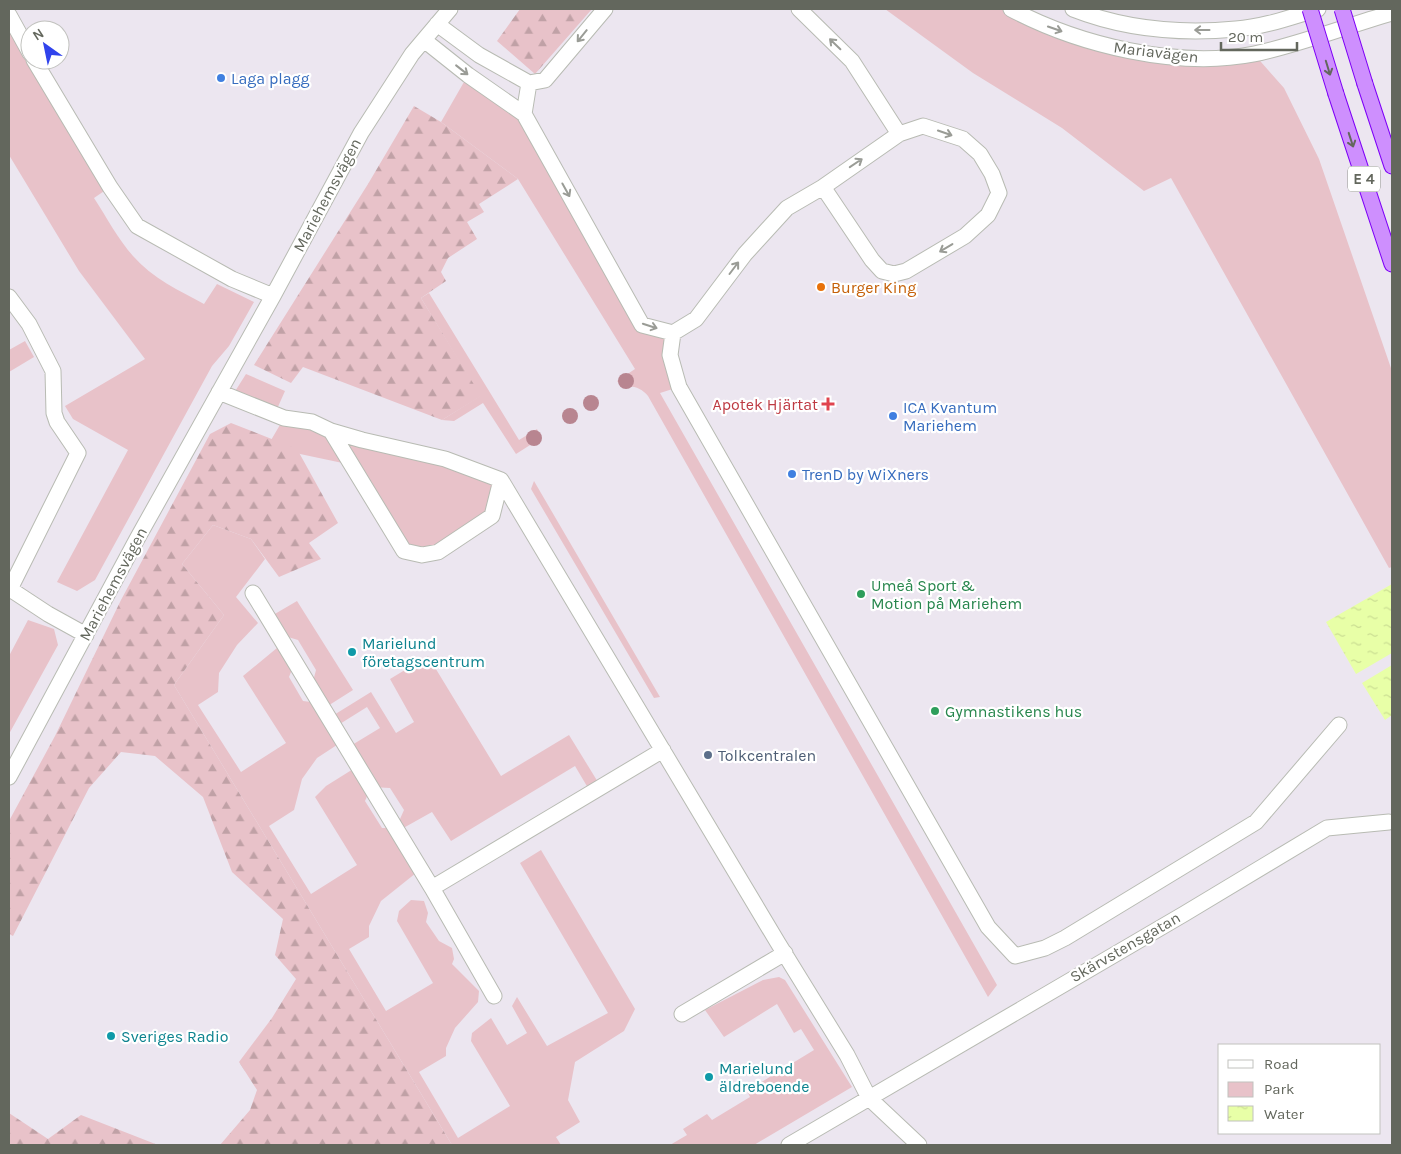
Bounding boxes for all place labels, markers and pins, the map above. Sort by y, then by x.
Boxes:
place label: Laga plagg [231,69,310,88]
marker: Laga plagg [215,72,227,84]
place label: Burger King [831,278,916,297]
marker: Burger King [815,281,827,293]
place label: Apotek Hjärtat [713,395,818,414]
marker: Apotek Hjärtat [822,398,834,410]
place label: ICA Kvantum Mariehem [903,398,997,435]
marker: ICA Kvantum Mariehem [887,410,899,422]
place label: TrenD by WiXners [802,465,929,484]
marker: TrenD by WiXners [786,468,798,480]
place label: Umeå Sport & Motion på Mariehem [871,576,1022,613]
marker: Umeå Sport & Motion på Mariehem [855,588,867,600]
place label: Marielund företagscentrum [362,634,485,671]
marker: Marielund företagscentrum [346,646,358,658]
place label: Gymnastikens hus [945,702,1082,721]
marker: Gymnastikens hus [929,705,941,717]
place label: Tolkcentralen [718,746,816,765]
marker: Tolkcentralen [702,749,714,761]
place label: Sveriges Radio [121,1027,229,1046]
marker: Sveriges Radio [105,1030,117,1042]
place label: Marielund äldreboende [719,1059,810,1096]
marker: Marielund äldreboende [703,1071,715,1083]

